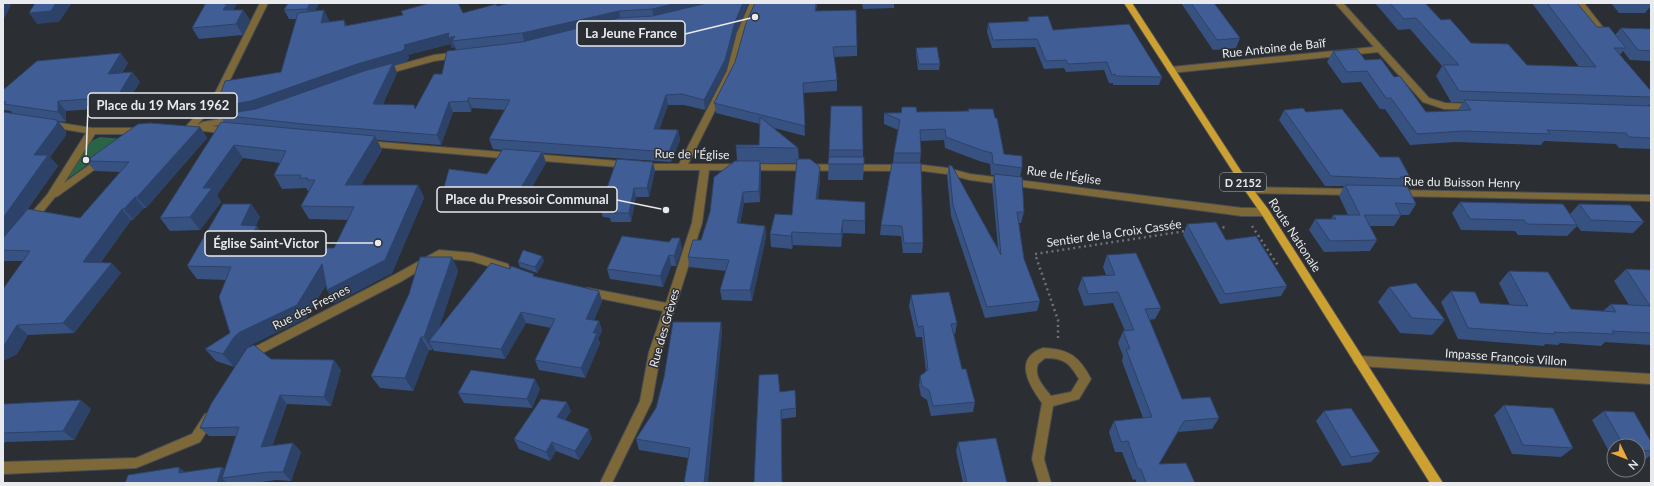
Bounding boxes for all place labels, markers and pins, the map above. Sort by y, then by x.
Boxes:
callout: La Jeune France [577,21,685,46]
callout: Place du 19 Mars 1962 [88,93,237,118]
callout: Place du Pressoir Communal [437,187,617,212]
callout: Église Saint-Victor [205,231,326,256]

